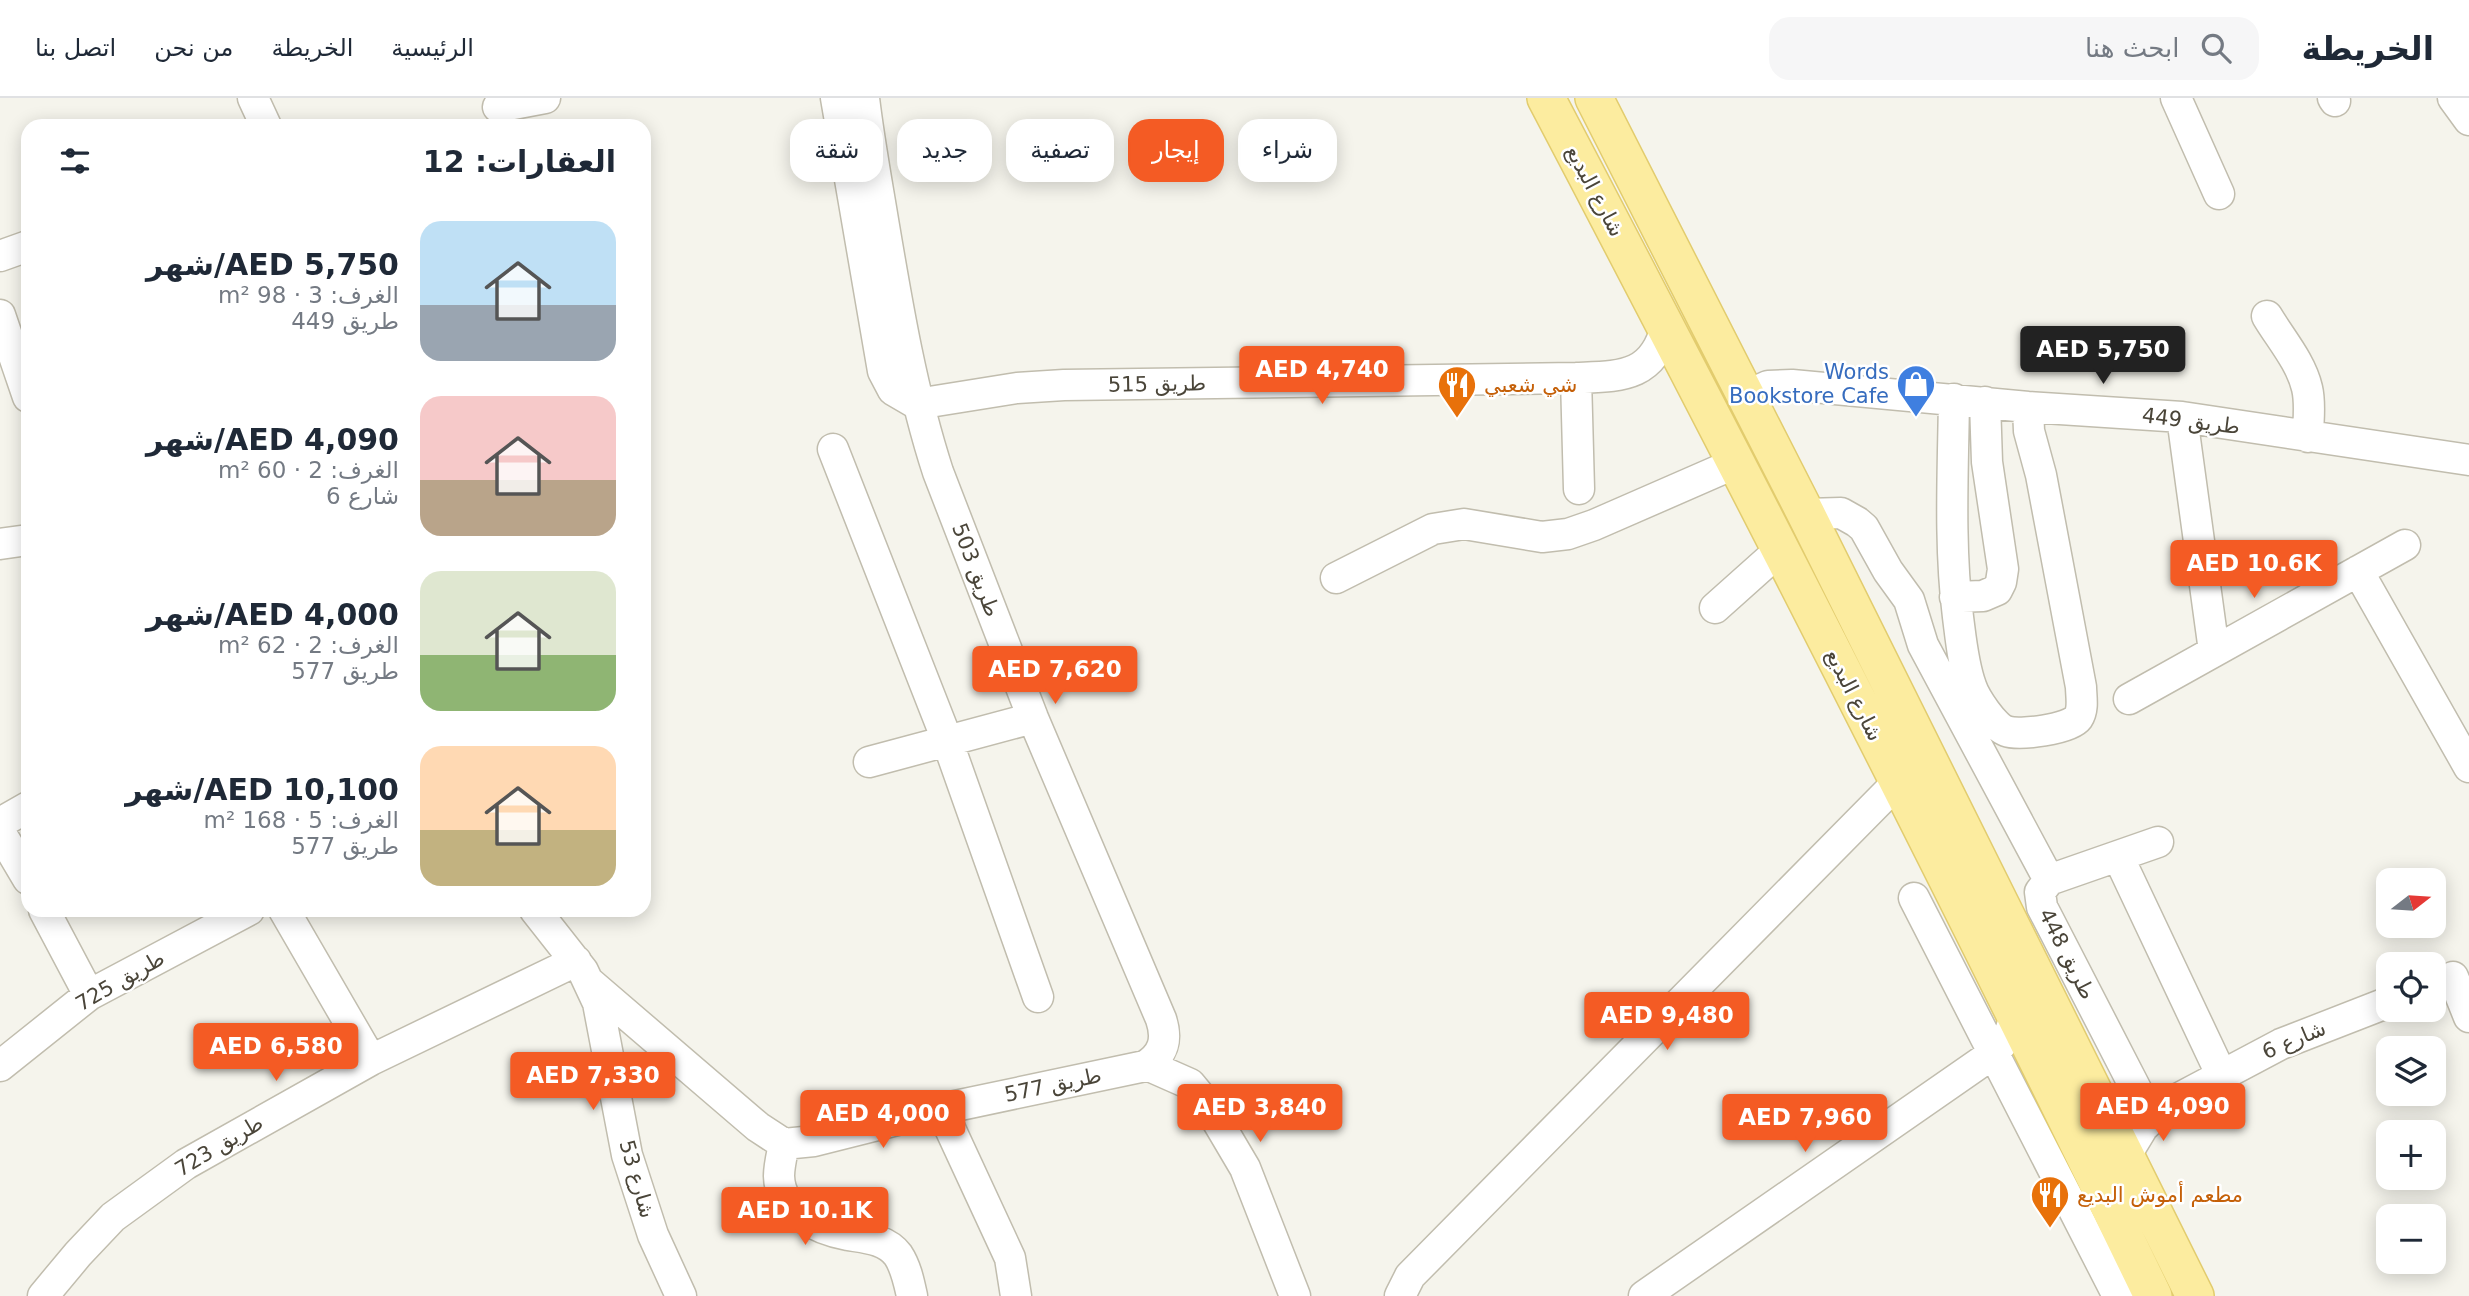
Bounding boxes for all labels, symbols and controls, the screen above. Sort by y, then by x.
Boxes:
search box [1769,17,2259,80]
icon: search [2197,29,2235,67]
text: الخريطة [2301,29,2434,68]
text: ابحث هنا [2085,33,2179,63]
text: اتصل بنا [35,34,116,62]
text: من نحن [154,34,233,62]
text: الخريطة [271,34,353,62]
text: الرئيسية [391,34,474,62]
chip: شقة [790,119,883,182]
chip: جديد [897,119,992,182]
chip: تصفية [1006,119,1114,182]
chip: إيجار [1128,119,1224,182]
chip: شراء [1238,119,1337,182]
street label: شارع البديع [1561,141,1629,241]
icon: filters [56,142,94,180]
text: العقارات: 12 [423,144,616,179]
text: AED 5,750/شهر [146,247,399,282]
icon: home [476,249,560,333]
text: الغرف: 3 · 98 m² [218,282,399,308]
text: طريق 449 [291,308,399,334]
pin: AED 5,750 [2023,327,2183,386]
text: AED 5,750 [2036,336,2170,362]
pin: AED 4,740 [1242,346,1402,406]
text: AED 4,740 [1255,356,1389,382]
place label: Words Bookstore Cafe [1729,360,1889,408]
shop icon: Words Bookstore Cafe [1895,363,1937,418]
restaurant icon: شي شعبي [1436,364,1478,419]
street label: طريق 515 [1108,371,1206,397]
place label: شي شعبي [1484,373,1577,397]
street label: طريق 449 [2141,403,2241,439]
text: AED 4,090/شهر [146,422,399,457]
icon: home [476,424,560,508]
text: الغرف: 2 · 60 m² [218,457,399,483]
text: شارع 6 [326,483,399,509]
street label: طريق 503 [947,520,1005,620]
pin: AED 10.6K [2174,540,2334,600]
text: AED 10.6K [2186,550,2322,576]
text: AED 4,000/شهر [146,597,399,632]
icon: home [476,599,560,683]
text: الغرف: 2 · 62 m² [218,632,399,658]
street label: شارع البديع [1821,645,1887,745]
pin: AED 7,620 [975,646,1135,706]
text: AED 7,620 [988,656,1122,682]
text: طريق 577 [291,658,399,684]
text: AED 10,100/شهر [125,772,399,807]
icon: home [476,774,560,858]
text: الغرف: 5 · 168 m² [203,807,399,833]
text: طريق 577 [291,833,399,859]
north arrow [2376,868,2446,938]
map controls [2376,868,2446,1274]
street label: طريق 448 [2034,905,2100,1003]
street label: طريق 725 [71,946,169,1016]
button: locate [2376,952,2446,1022]
pin: AED 9,480 [1587,992,1747,1052]
text: AED 9,480 [1600,1002,1734,1028]
street label: شارع 6 [2259,1016,2329,1064]
pin: AED 6,580 [196,1024,356,1083]
text: AED 6,580 [209,1033,343,1059]
button: layers [2376,1036,2446,1106]
pin: AED 7,330 [513,1052,673,1112]
text: AED 7,330 [526,1062,660,1088]
street label: طريق 577 [1002,1063,1104,1107]
pin: AED 3,840 [1180,1084,1340,1144]
pin: AED 4,090 [2083,1084,2243,1143]
pin: AED 4,000 [803,1090,963,1150]
text: AED 4,090 [2096,1093,2230,1119]
text: AED 3,840 [1193,1094,1327,1120]
pin: AED 7,960 [1725,1094,1885,1154]
text: AED 4,000 [816,1100,950,1126]
text: AED 7,960 [1738,1104,1872,1130]
street label: طريق 723 [171,1110,267,1182]
button: + [2376,1120,2446,1190]
street label: شارع 53 [614,1137,660,1221]
restaurant icon: مطعم أموش البديع [2029,1174,2071,1229]
place label: مطعم أموش البديع [2077,1181,2243,1208]
pin: AED 10.1K [725,1188,885,1247]
text: AED 10.1K [737,1197,873,1223]
button: − [2376,1204,2446,1274]

